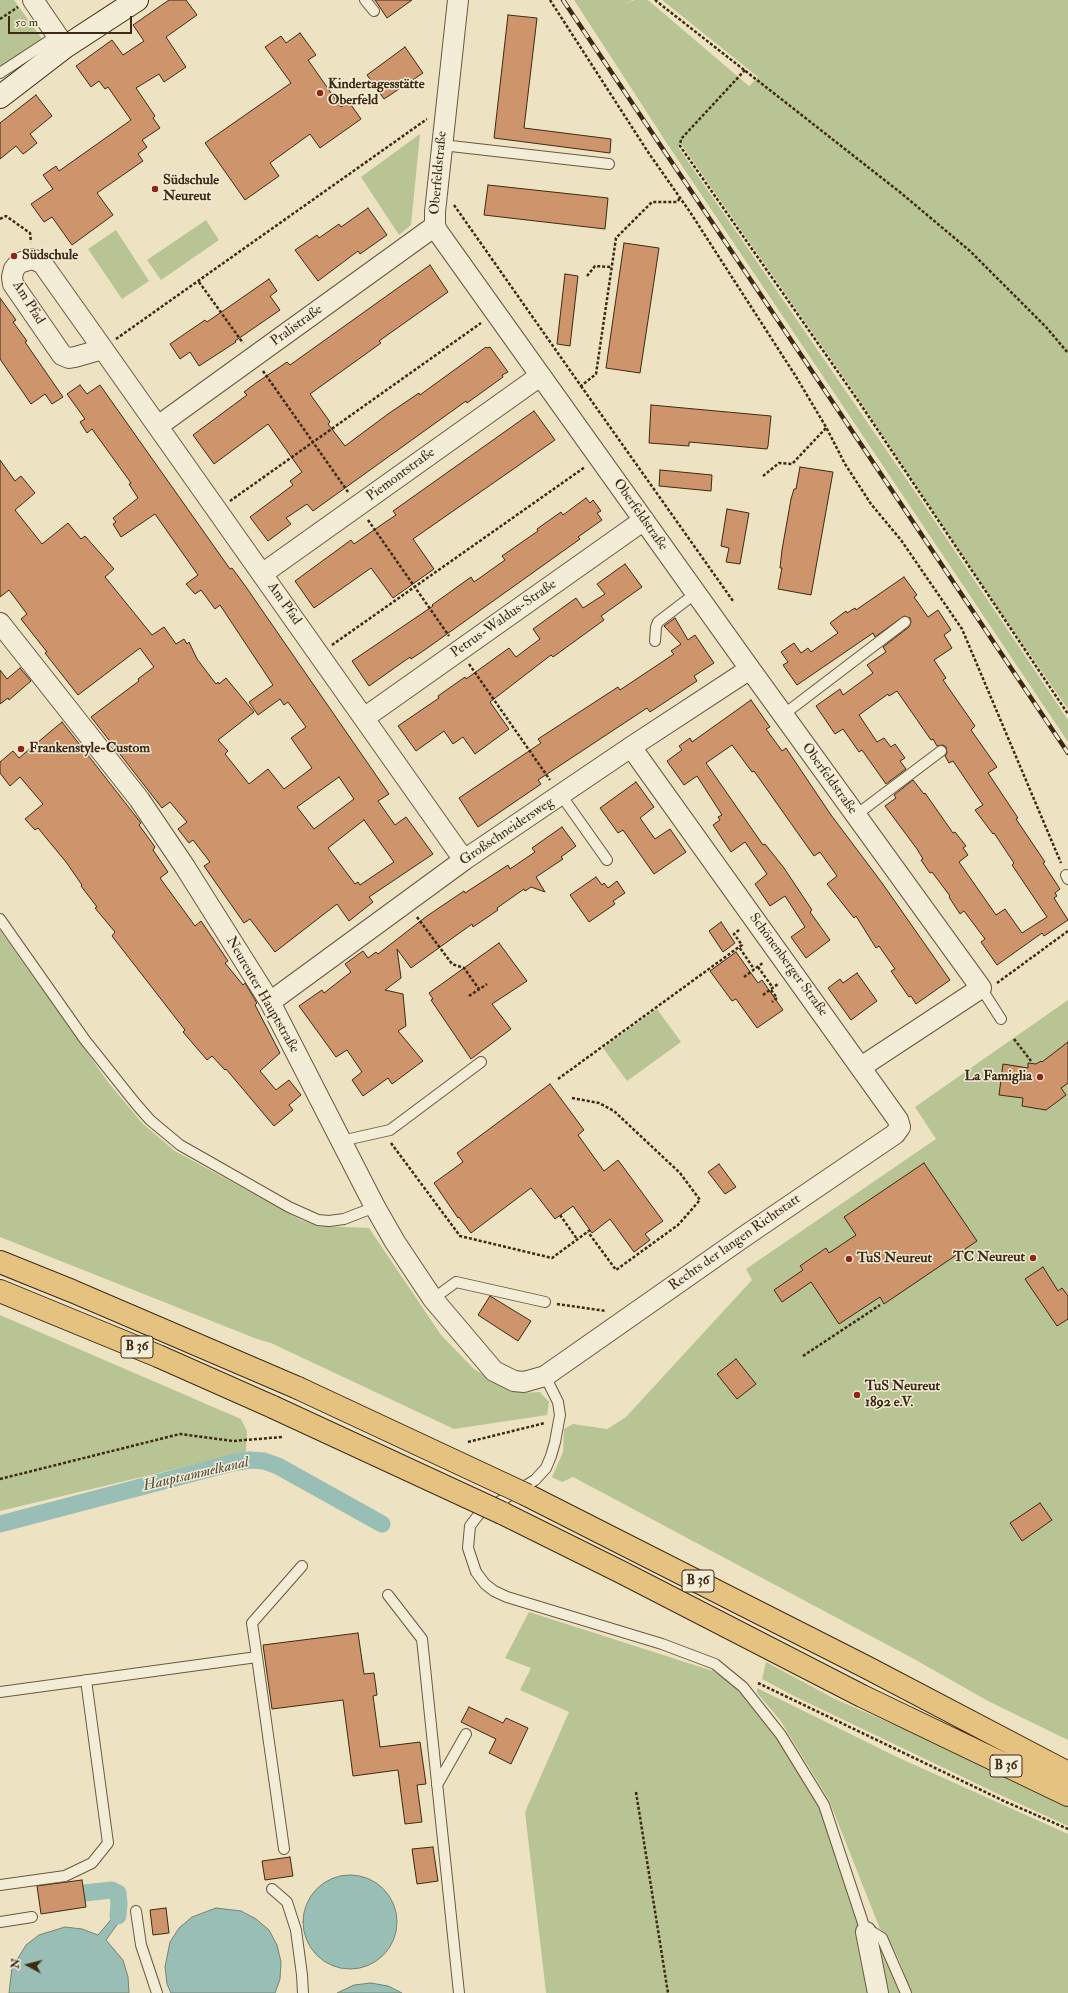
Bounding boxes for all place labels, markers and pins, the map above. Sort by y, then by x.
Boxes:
place label: Kindertagesstätte Oberfeld [328,77,425,110]
marker: Kindertagesstätte Oberfeld [315,88,325,98]
place label: Südschule Neureut [163,173,219,206]
marker: Südschule Neureut [150,184,160,194]
place label: Südschule [22,248,78,264]
marker: Südschule [9,251,19,261]
place label: Frankenstyle-Custom [29,741,150,757]
marker: Frankenstyle-Custom [16,744,26,754]
place label: La Famiglia [964,1069,1032,1085]
marker: La Famiglia [1035,1072,1045,1082]
place label: TC Neureut [953,1250,1025,1266]
place label: TuS Neureut [857,1251,932,1267]
marker: TC Neureut [1028,1253,1038,1263]
marker: TuS Neureut [844,1254,854,1264]
place label: TuS Neureut 1892 e.V. [865,1379,940,1412]
marker: TuS Neureut 1892 e.V. [852,1390,862,1400]

